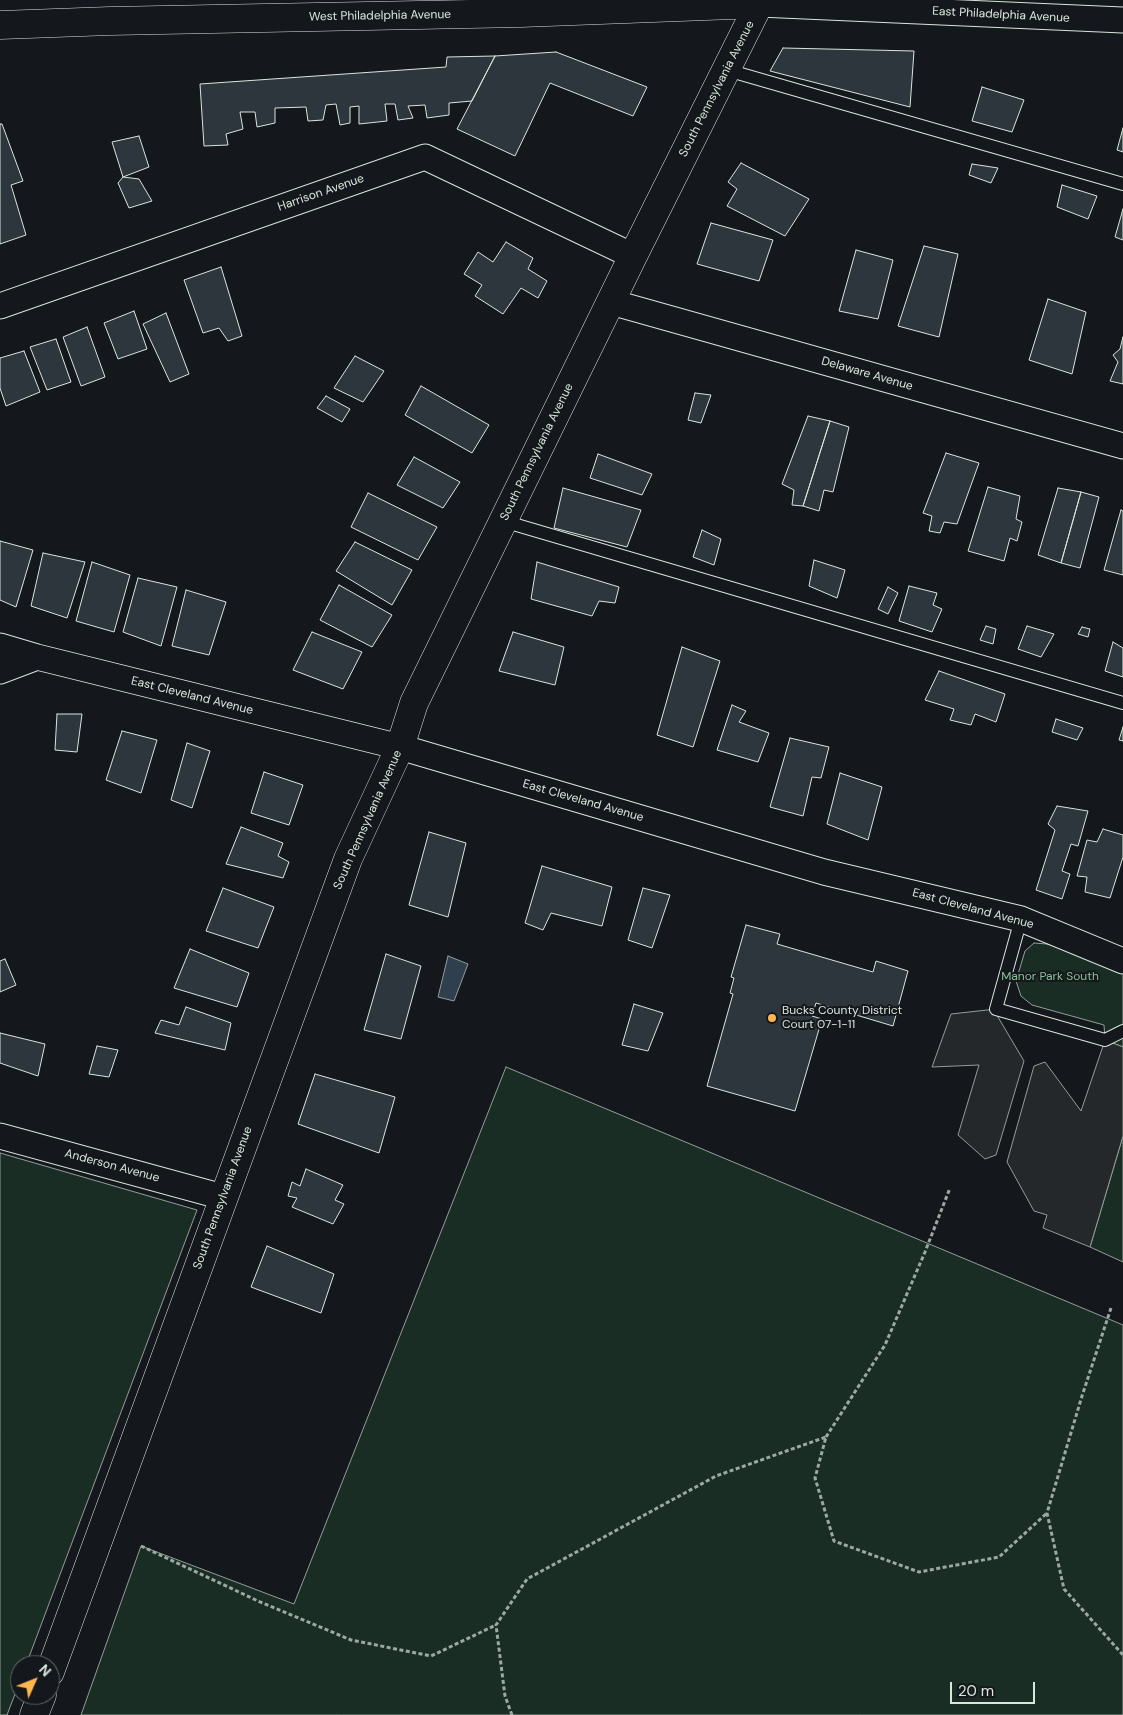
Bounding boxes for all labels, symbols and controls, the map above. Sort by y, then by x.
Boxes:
street label: East Philadelphia Avenue [932,4,1070,26]
street label: West Philadelphia Avenue [309,8,451,24]
street label: South Pennsylvania Avenue [676,19,758,159]
street label: Harrison Avenue [276,171,366,215]
street label: Delaware Avenue [820,354,914,394]
street label: South Pennsylvania Avenue [497,381,577,523]
street label: East Cleveland Avenue [129,674,255,718]
street label: South Pennsylvania Avenue [331,748,405,892]
street label: East Cleveland Avenue [521,777,645,825]
street label: East Cleveland Avenue [911,886,1035,932]
park label: Manor Park South [1001,970,1099,984]
place label: Bucks County District Court 07-1-11 [782,1004,902,1032]
marker: Bucks County District Court 07-1-11 [766,1012,778,1024]
street label: South Pennsylvania Avenue [190,1125,256,1271]
street label: Anderson Avenue [63,1146,161,1186]
north arrow [10,1655,60,1705]
text: N [35,1660,55,1680]
scale bar [953,1672,1038,1704]
text: 20 m [958,1681,994,1701]

